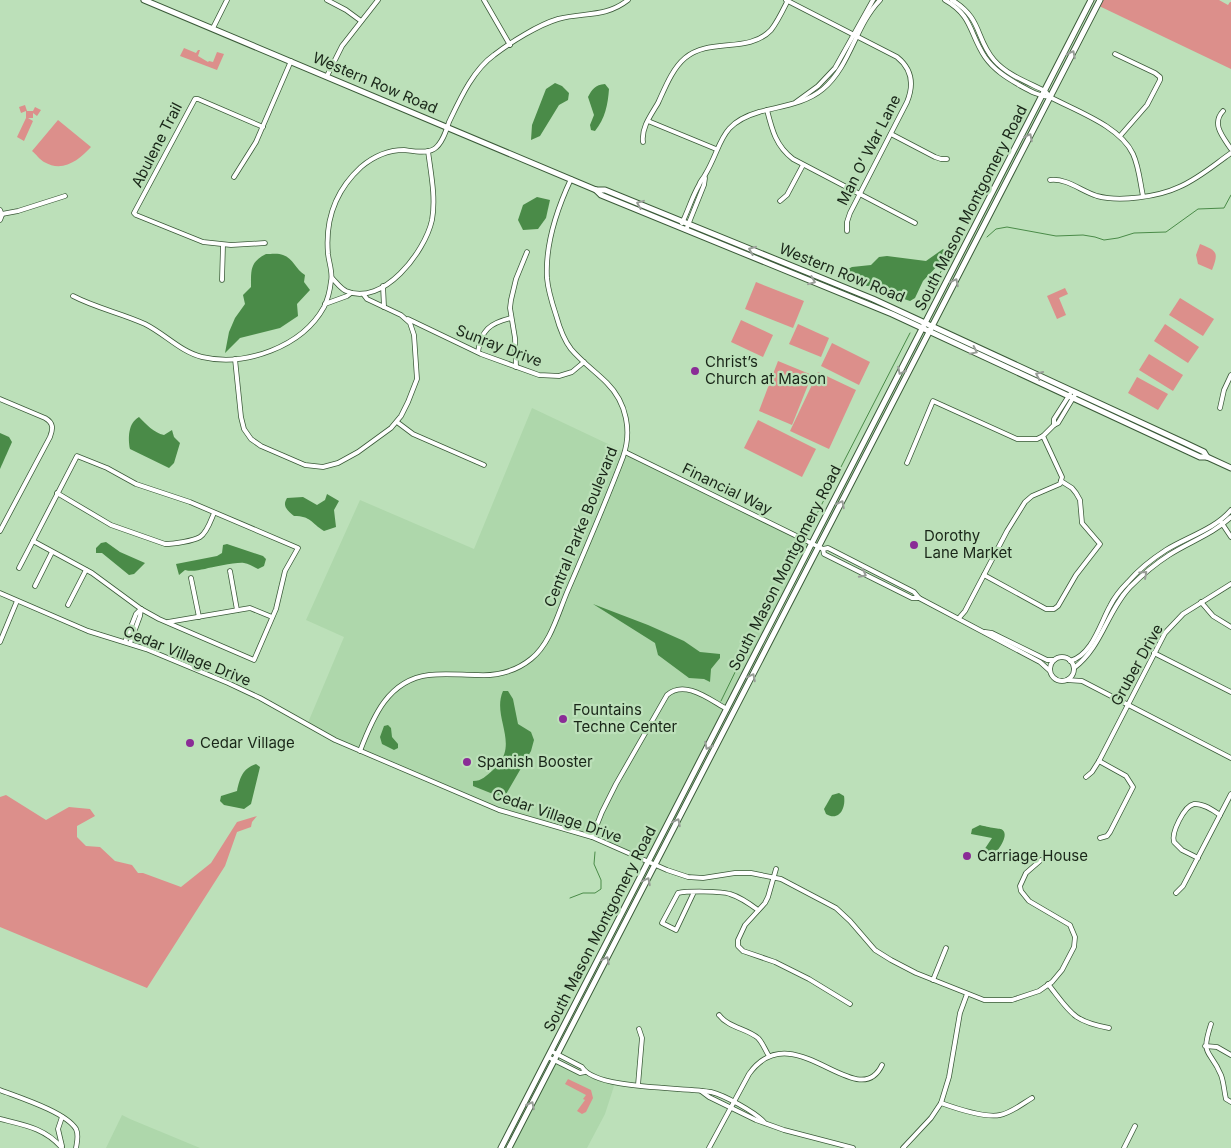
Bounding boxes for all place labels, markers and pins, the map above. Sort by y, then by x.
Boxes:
place label: Christ’s Church at Mason [705,352,826,388]
marker: Christ’s Church at Mason [689,365,701,377]
place label: Dorothy Lane Market [924,526,1012,562]
marker: Dorothy Lane Market [908,539,920,551]
place label: Fountains Techne Center [573,700,678,736]
marker: Fountains Techne Center [557,713,569,725]
place label: Cedar Village [200,733,295,752]
marker: Cedar Village [184,737,196,749]
place label: Spanish Booster [477,752,593,771]
marker: Spanish Booster [461,756,473,768]
place label: Carriage House [977,846,1088,865]
marker: Carriage House [961,850,973,862]

